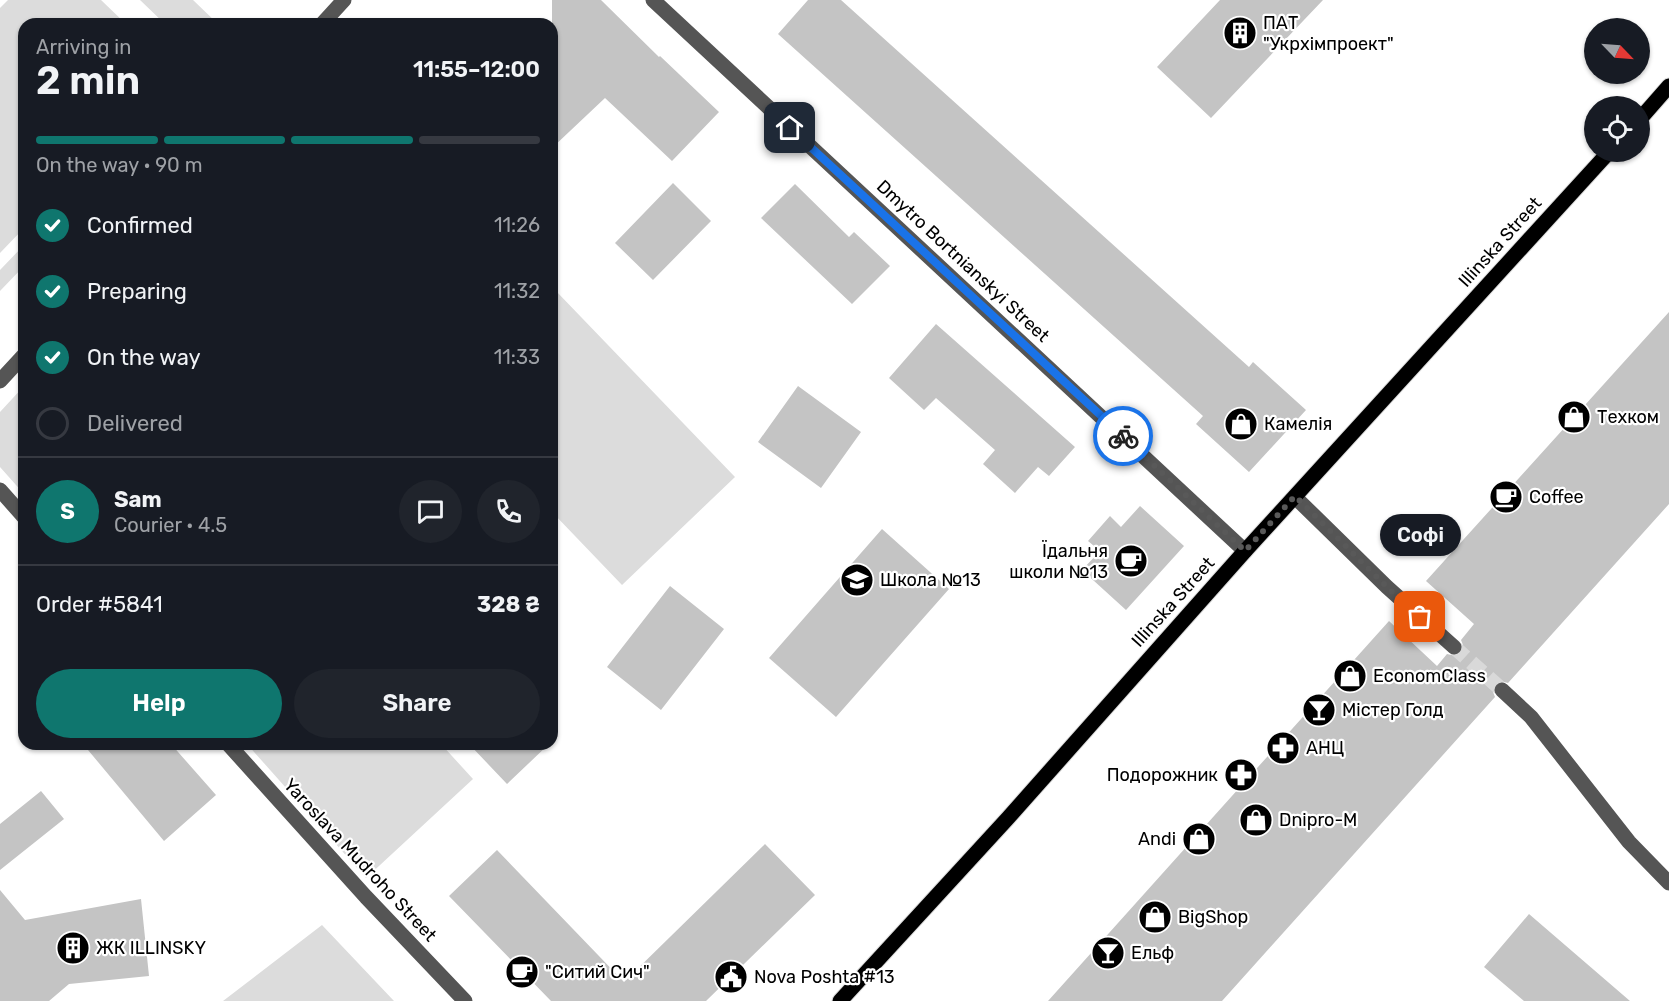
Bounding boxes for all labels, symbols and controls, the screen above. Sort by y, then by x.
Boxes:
place label: ПАТ "Укрхімпроект" [1263,12,1394,55]
building icon: ПАТ "Укрхімпроект" [1222,15,1258,51]
north arrow [1584,18,1650,84]
map controls [1584,18,1650,162]
text: Arriving in [36,35,131,59]
text: 11:55–12:00 [413,56,540,83]
text: 2 min [36,58,140,104]
button: locate [1584,96,1650,162]
pin [764,102,815,153]
icon: home [773,111,806,144]
text: On the way · 90 m [36,153,202,177]
street label: Dmytro Bortnianskyi Street [872,175,1054,347]
street label: Illinska Street [1454,192,1546,292]
icon: check [36,209,69,242]
text: Confirmed [87,212,193,239]
text: 11:26 [494,213,540,237]
icon: check [36,275,69,308]
text: Preparing [87,278,187,305]
text: 11:32 [494,279,540,303]
icon: check [36,341,69,374]
text: On the way [87,344,201,371]
text: 11:33 [494,345,540,369]
shop icon: Техком [1556,399,1592,435]
courier [1093,406,1153,466]
shop icon: Камелія [1223,406,1259,442]
place label: Техком [1597,406,1659,428]
text: Delivered [87,410,183,437]
place label: Камелія [1264,413,1332,435]
icon: bike [1107,420,1140,453]
cafe icon: Coffee [1488,479,1524,515]
button: chat [399,480,462,543]
button: phone [477,480,540,543]
text: Sam [114,486,162,513]
place label: Coffee [1529,486,1584,508]
text: S [60,498,75,525]
text: Courier · 4.5 [114,513,227,537]
callout: Софі [1380,515,1460,557]
text: Софі [1397,523,1444,547]
place label: Їдальня школи №13 [1009,540,1108,583]
cafe icon: Їдальня школи №13 [1113,543,1149,579]
street label: Illinska Street [1127,552,1219,652]
school or university icon: Школа №13 [839,562,875,598]
place label: Школа №13 [880,569,981,591]
text: Order #5841 [36,591,163,618]
text: 328 ₴ [477,591,540,618]
pin [1394,591,1445,642]
icon: bag [1403,600,1436,633]
shop icon: EconomClass [1332,658,1368,694]
place label: EconomClass [1373,665,1486,687]
button: Help [36,669,282,738]
button: Share [294,669,540,738]
bar icon: Містер Голд [1301,692,1337,728]
place label: Містер Голд [1342,699,1444,721]
pharmacy icon: АНЦ [1265,730,1301,766]
place label: АНЦ [1306,737,1344,759]
pharmacy icon: Подорожник [1223,757,1259,793]
place label: Подорожник [1107,764,1218,786]
street label: Yaroslava Mudroho Street [279,774,441,946]
shop icon: Dnipro-M [1238,802,1274,838]
place label: Dnipro-M [1279,809,1357,831]
shop icon: Andi [1181,821,1217,857]
place label: Andi [1138,828,1176,850]
shop icon: BigShop [1137,899,1173,935]
place label: BigShop [1178,906,1248,928]
building icon: ЖК ILLINSKY [55,930,91,966]
bar icon: Ельф [1090,935,1126,971]
place label: ЖК ILLINSKY [96,937,206,959]
place label: Ельф [1131,942,1174,964]
cafe icon: "Ситий Сич" [504,954,540,990]
public building icon: Nova Poshta #13 [713,959,749,995]
place label: "Ситий Сич" [545,961,650,983]
place label: Nova Poshta #13 [754,966,895,988]

